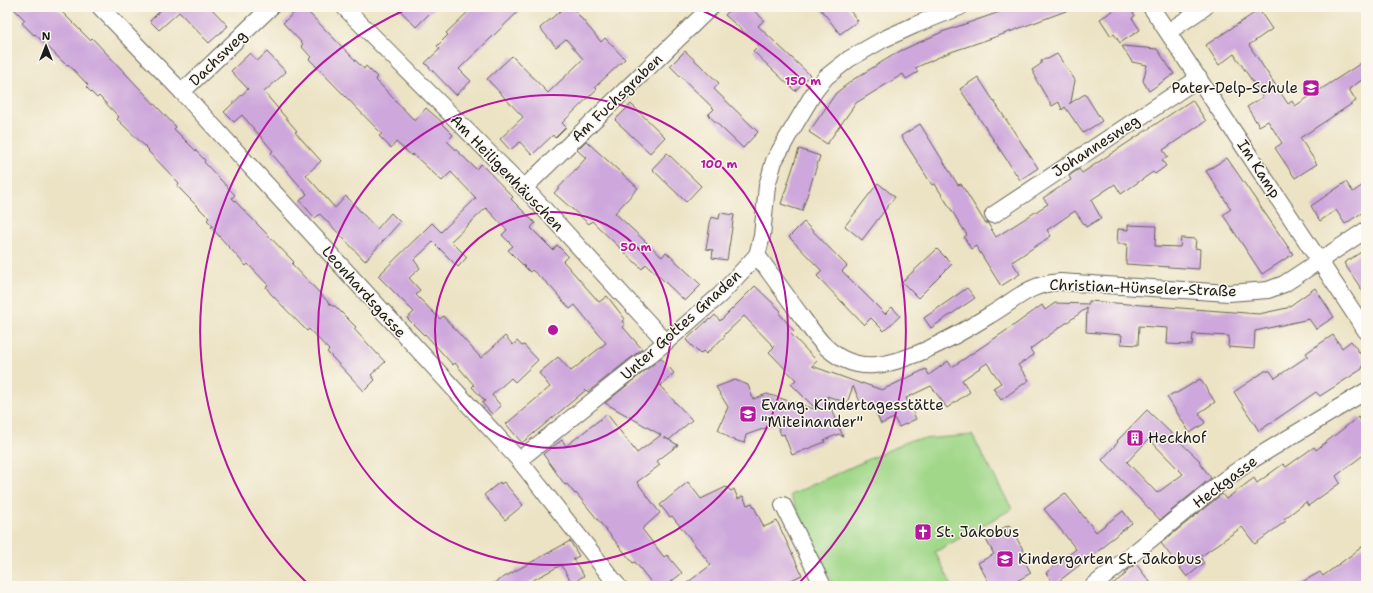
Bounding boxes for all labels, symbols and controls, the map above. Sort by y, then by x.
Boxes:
north arrow [26,26,66,66]
street label: Dachsweg [185,26,251,90]
text: N [42,29,51,44]
street label: Am Fuchsgraben [567,49,667,147]
text: 150 m [785,73,821,89]
place label: Pater-Delp-Schule [1172,78,1298,98]
school or university icon: Pater-Delp-Schule [1301,78,1321,98]
street label: Am Heiligenhäuschen [446,110,568,236]
street label: Johannesweg [1048,110,1144,182]
street label: Im Kamp [1233,136,1285,202]
text: 100 m [701,156,738,172]
text: 50 m [621,239,652,255]
street label: Leonhardsgasse [317,242,411,342]
street label: Unter Gottes Gnaden [617,266,745,384]
street label: Christian-Hünseler-Straße [1049,275,1237,301]
centre of rings [546,323,560,337]
place label: Evang. Kindertagesstätte "Miteinander" [761,395,944,432]
school or university icon: Evang. Kindertagesstätte "Miteinander" [738,404,758,424]
building icon: Heckhof [1125,428,1145,448]
place label: Heckhof [1148,428,1207,448]
street label: Heckgasse [1189,451,1261,513]
church icon: St. Jakobus [913,522,933,542]
place label: St. Jakobus [936,522,1019,542]
school or university icon: Kindergarten St. Jakobus [995,549,1015,569]
place label: Kindergarten St. Jakobus [1018,549,1202,569]

